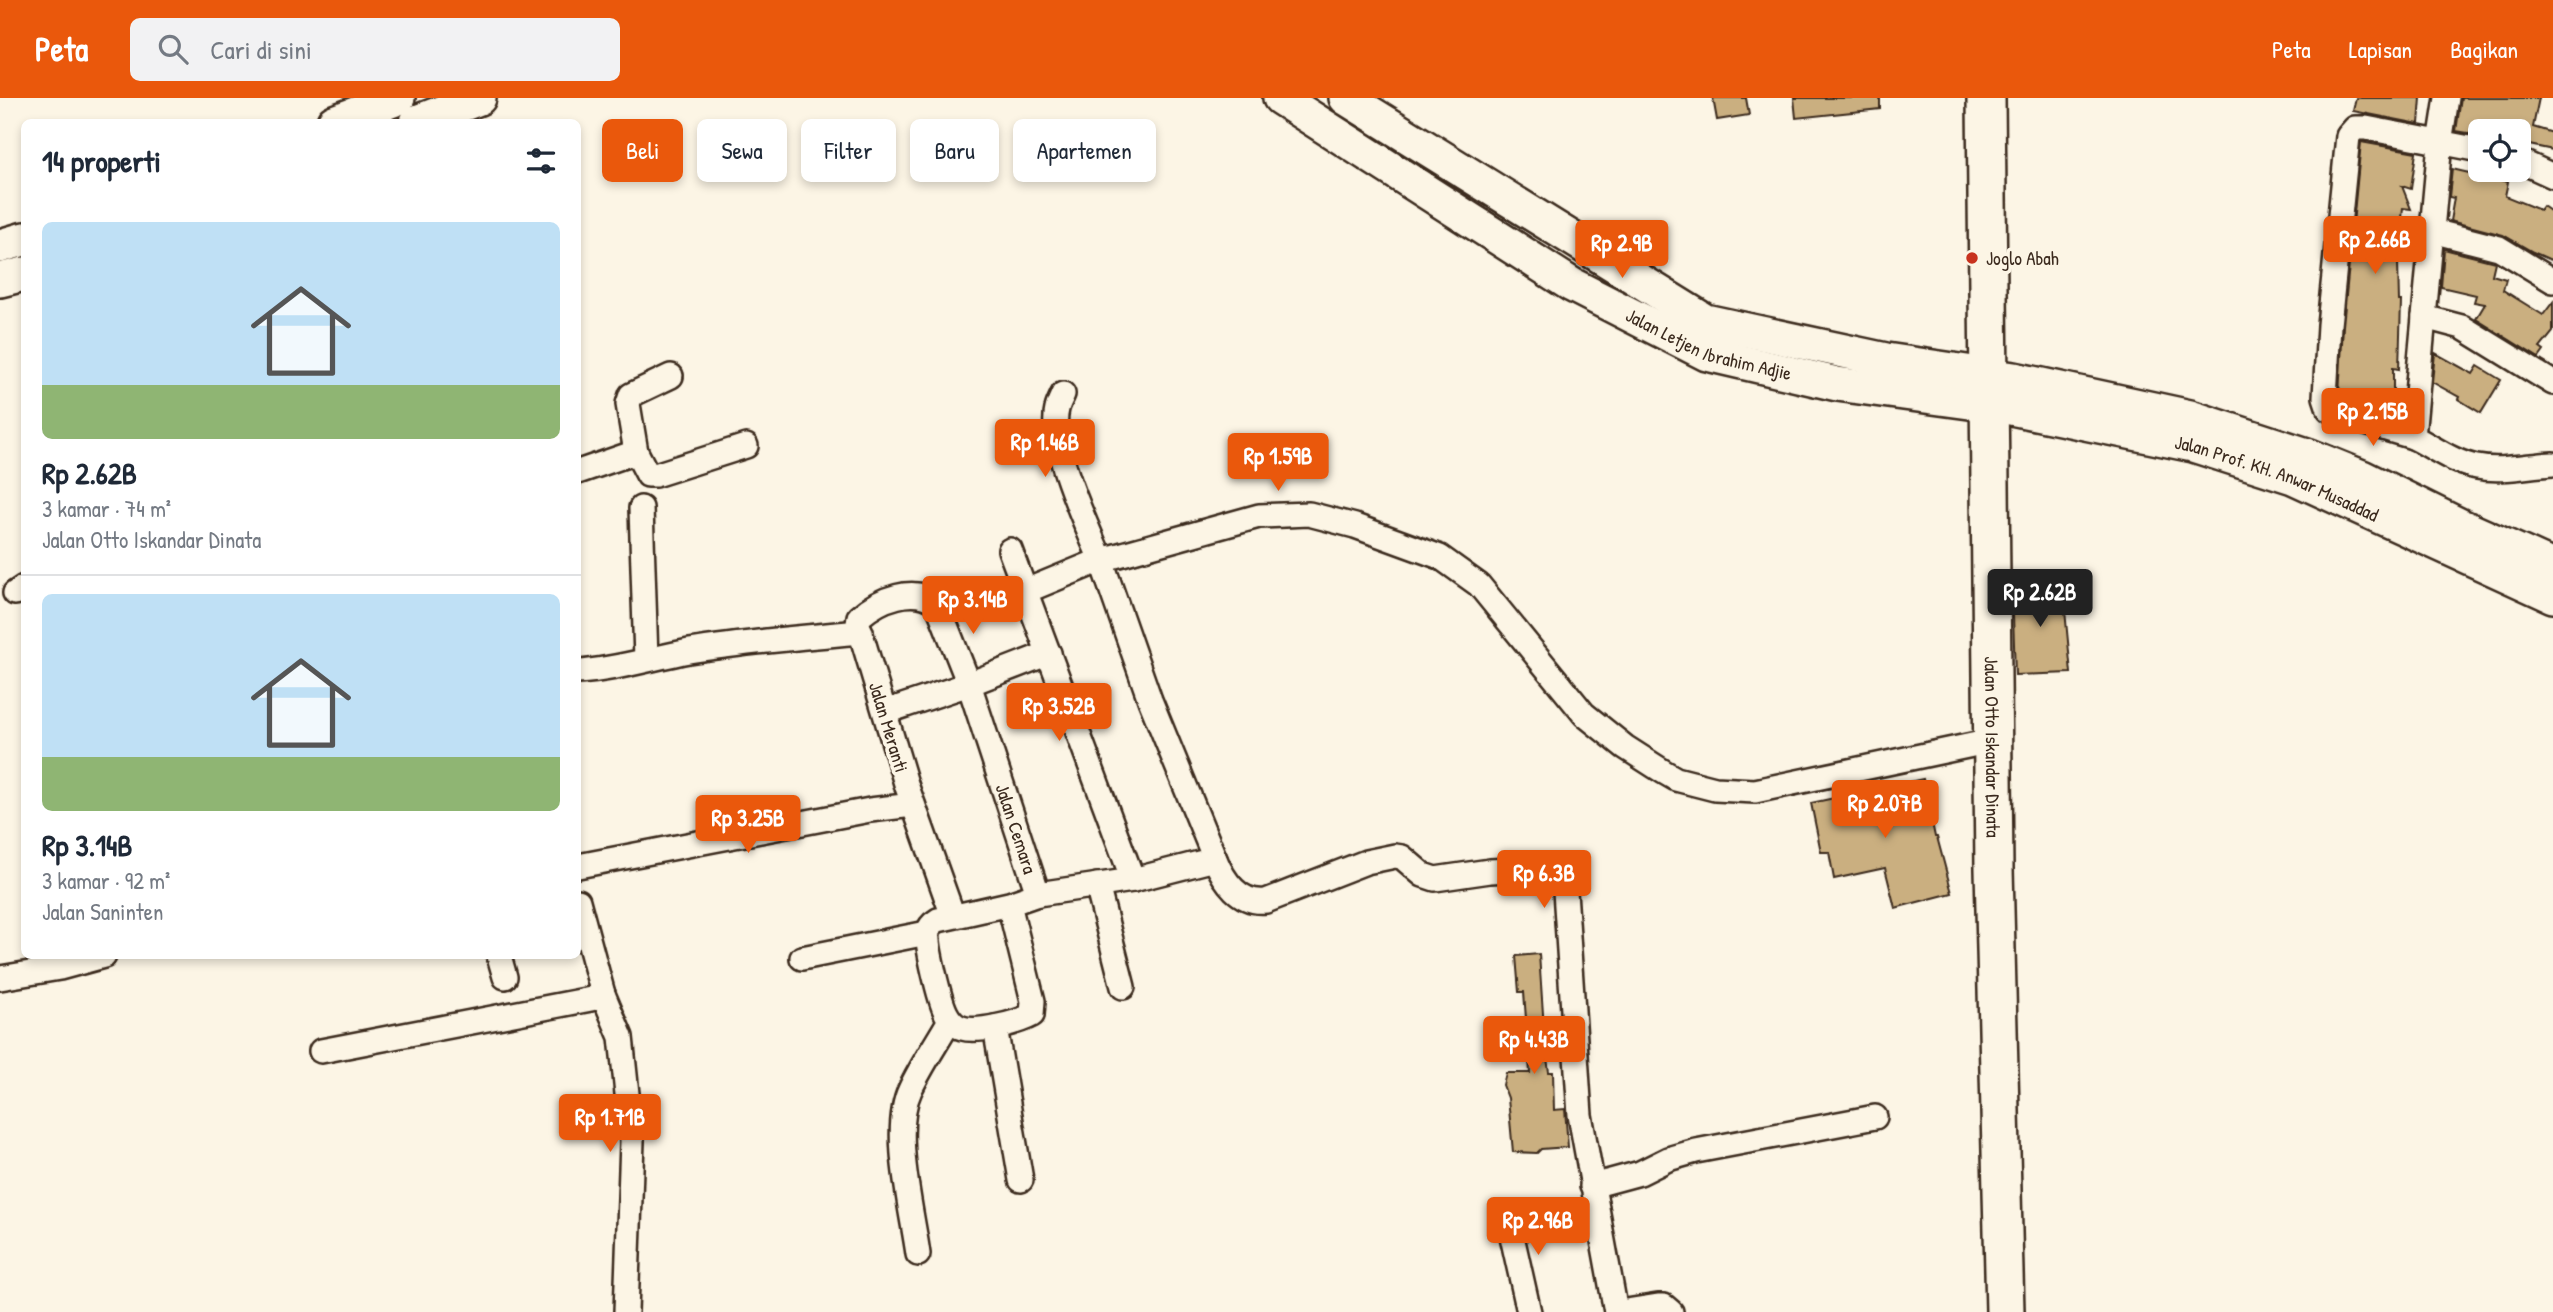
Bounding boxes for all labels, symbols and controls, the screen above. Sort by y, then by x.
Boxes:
search box [130,18,620,81]
text: Peta [35,27,88,71]
icon: search [154,30,192,68]
text: Cari di sini [210,32,312,67]
text: Peta [2272,33,2311,65]
text: Lapisan [2349,33,2412,65]
text: Bagikan [2450,33,2518,65]
chip: Beli [602,119,683,182]
chip: Sewa [697,119,787,182]
chip: Filter [801,119,896,182]
chip: Baru [910,119,999,182]
chip: Apartemen [1013,119,1156,182]
map controls [2468,119,2531,182]
button: locate [2468,119,2531,182]
text: 14 properti [42,141,161,181]
icon: filters [522,142,560,180]
pin: Rp 2.66B [2303,216,2447,276]
pin: Rp 2.9B [1557,220,1687,280]
text: Rp 2.66B [2339,223,2411,254]
text: Rp 2.9B [1591,227,1653,258]
place label: Joglo Abah [1986,245,2059,271]
marker: Joglo Abah [1964,250,1980,266]
icon: home [238,268,364,394]
street label: Jalan Letjen Ibrahim Adjie [1622,302,1795,386]
pin: Rp 2.15B [2301,388,2445,448]
text: Rp 2.15B [2337,395,2409,426]
pin: Rp 1.46B [973,420,1117,479]
text: Rp 1.46B [1011,426,1079,457]
street label: Jalan Prof. KH. Anwar Musaddad [2173,429,2383,528]
pin: Rp 1.59B [1206,434,1350,493]
text: Rp 1.59B [1244,440,1312,471]
text: Rp 2.62B [42,453,137,493]
text: 3 kamar · 74 m² [42,493,171,524]
text: Jalan Otto Iskandar Dinata [42,524,261,555]
pin: Rp 2.62B [1968,570,2112,629]
pin: Rp 3.14B [901,576,1045,636]
text: Rp 2.62B [2004,576,2076,607]
text: Rp 3.14B [938,583,1008,614]
icon: home [238,640,364,766]
street label: Jalan Otto Iskandar Dinata [1979,656,2007,838]
street label: Jalan Meranti [863,679,915,775]
pin: Rp 3.52B [987,684,1131,743]
text: Rp 3.52B [1023,690,1095,721]
street label: Jalan Cemara [990,780,1044,877]
pin: Rp 2.07B [1813,780,1957,840]
text: Rp 2.07B [1848,787,1922,818]
pin: Rp 3.25B [676,796,820,855]
text: Rp 3.25B [712,802,784,833]
text: Rp 3.14B [42,825,133,865]
pin: Rp 6.3B [1479,850,1609,910]
text: Rp 6.3B [1513,857,1575,888]
text: 3 kamar · 92 m² [42,865,170,896]
text: Jalan Saninten [42,896,163,927]
pin: Rp 4.43B [1462,1016,1606,1076]
text: Rp 4.43B [1499,1023,1569,1054]
pin: Rp 1.71B [538,1094,682,1154]
text: Rp 1.71B [575,1101,645,1132]
pin: Rp 2.96B [1466,1198,1610,1257]
text: Rp 2.96B [1503,1204,1573,1235]

